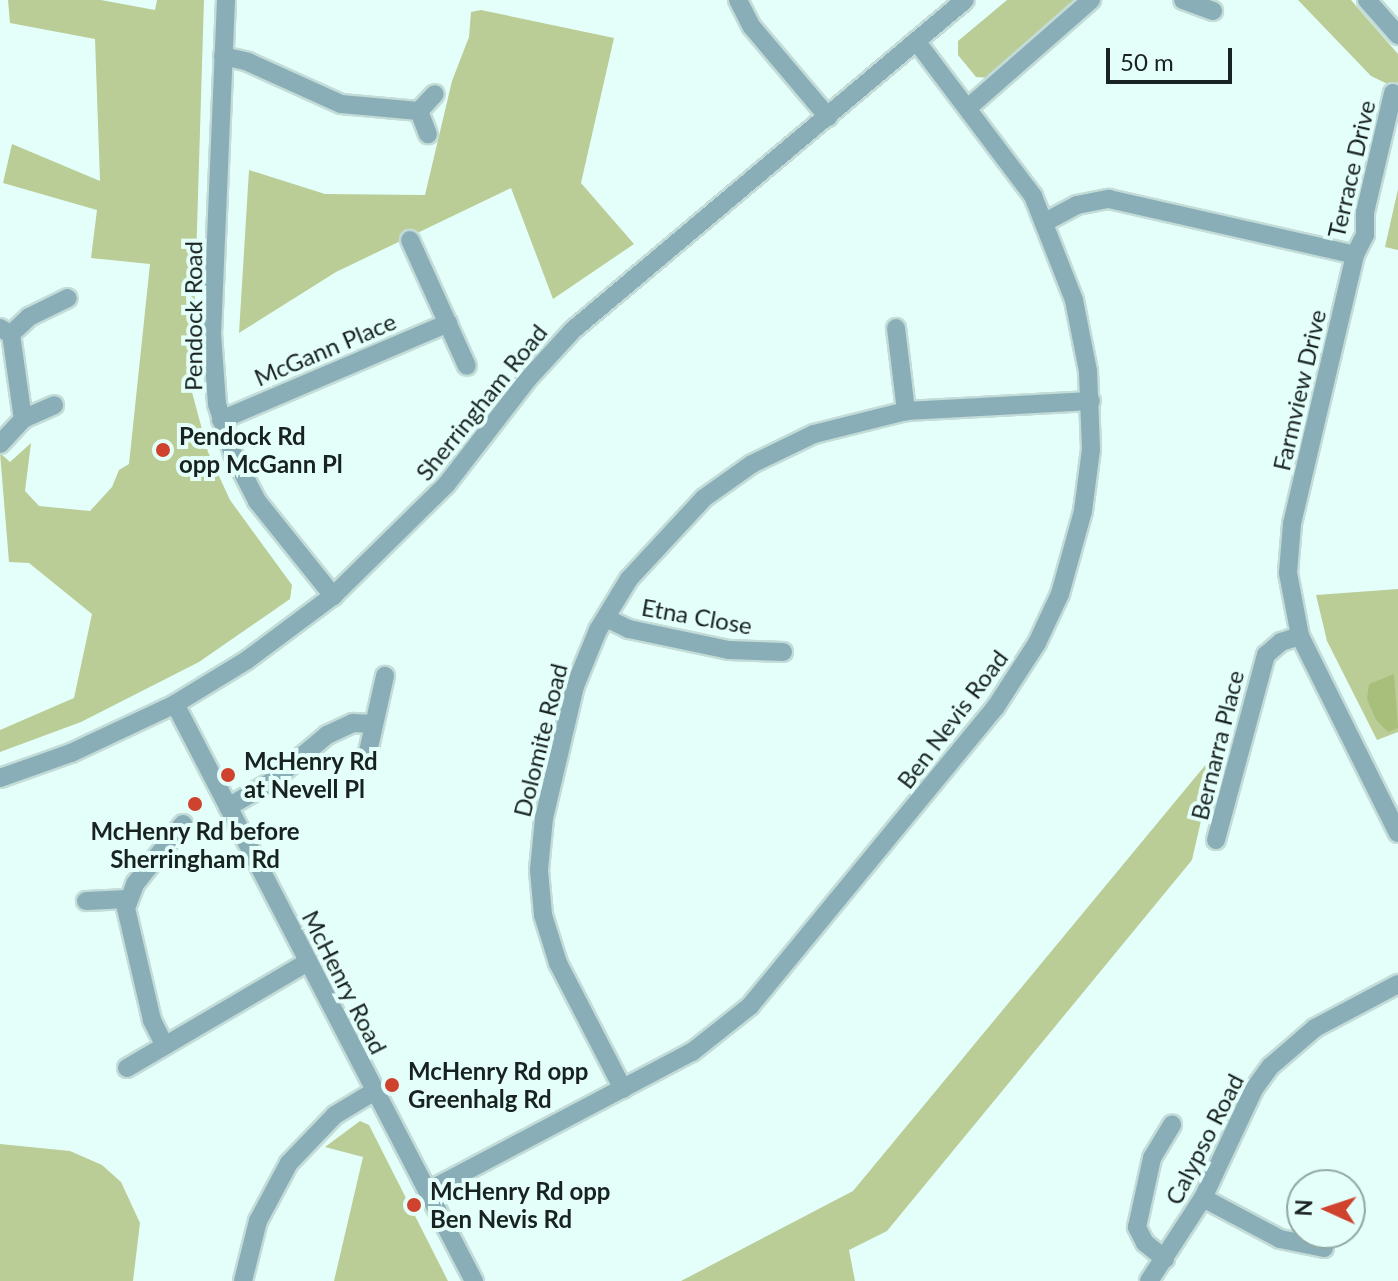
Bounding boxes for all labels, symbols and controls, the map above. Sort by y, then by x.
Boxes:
scale bar [1110,32,1236,82]
text: 50 m [1120,47,1174,76]
street label: Terrace Drive [1321,97,1381,241]
street label: Pendock Road [179,241,207,391]
street label: McGann Place [250,306,400,392]
street label: Farmview Drive [1266,306,1332,474]
street label: Sherringham Road [409,318,553,486]
place label: Pendock Rd opp McGann Pl [179,422,343,478]
marker: Pendock Rd opp McGann Pl [154,441,172,459]
street label: Etna Close [639,592,755,640]
street label: Ben Nevis Road [891,644,1013,794]
street label: Dolomite Road [507,660,573,820]
street label: Bernarra Place [1184,667,1250,823]
place label: McHenry Rd at Nevell Pl [244,747,378,803]
marker: McHenry Rd at Nevell Pl [219,766,237,784]
marker: McHenry Rd before Sherringham Rd [186,795,204,813]
place label: McHenry Rd before Sherringham Rd [90,817,300,873]
street label: McHenry Road [296,905,394,1059]
place label: McHenry Rd opp Greenhalg Rd [408,1057,589,1113]
street label: Calypso Road [1159,1069,1249,1209]
marker: McHenry Rd opp Greenhalg Rd [383,1076,401,1094]
north arrow [1286,1169,1366,1249]
place label: McHenry Rd opp Ben Nevis Rd [430,1177,611,1233]
marker: McHenry Rd opp Ben Nevis Rd [405,1196,423,1214]
text: N [1290,1199,1317,1217]

